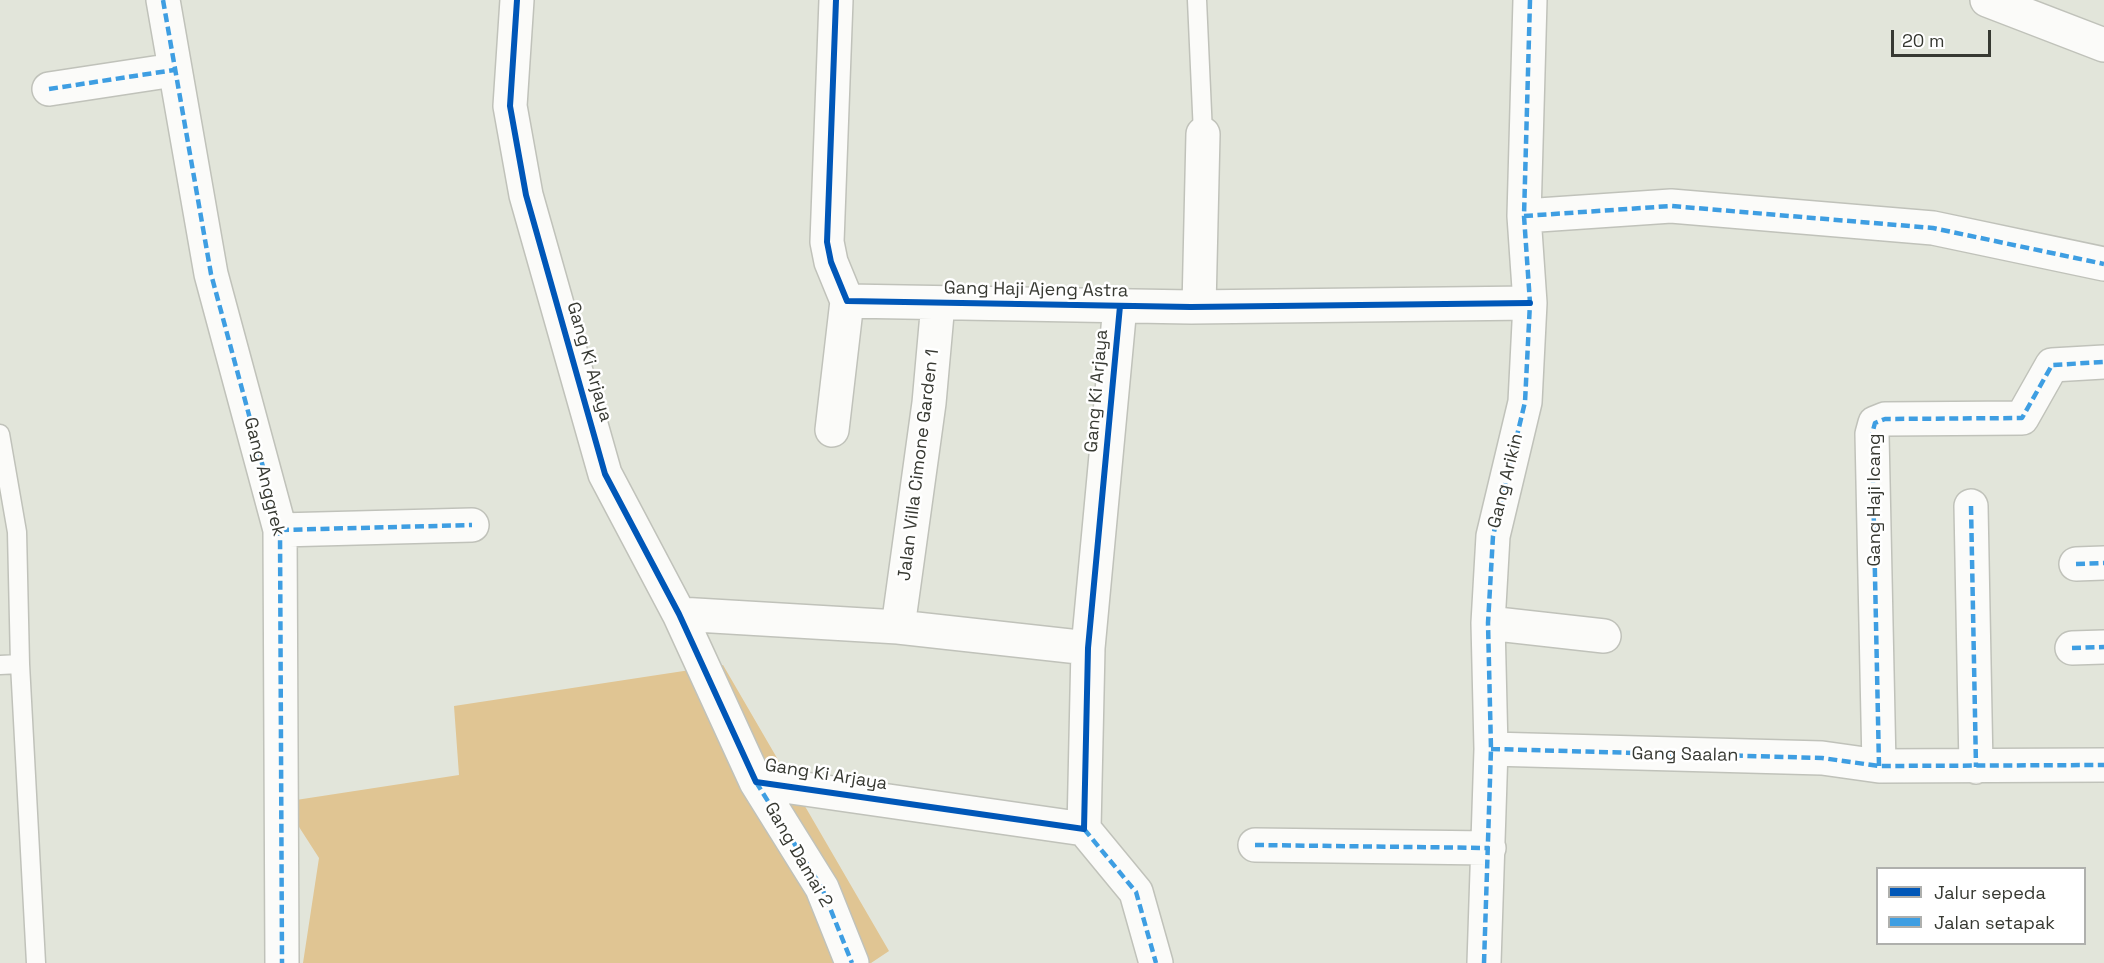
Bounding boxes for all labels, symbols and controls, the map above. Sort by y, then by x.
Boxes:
scale bar [1894,18,1994,56]
text: 20 m [1902,29,1945,52]
street label: Gang Haji Ajeng Astra [944,278,1128,302]
street label: Gang Ki Arjaya [562,300,616,424]
street label: Gang Ki Arjaya [1081,329,1113,453]
street label: Jalan Villa Cimone Garden 1 [894,348,944,582]
street label: Gang Anggrek [239,415,289,539]
street label: Gang Arikin [1484,431,1528,531]
street label: Gang Haji Icang [1864,433,1886,567]
street label: Gang Saalan [1631,743,1739,767]
street label: Gang Ki Arjaya [763,755,889,795]
street label: Gang Damai 2 [759,799,837,911]
legend [1876,867,2086,945]
text: Jalur sepeda [1934,881,2046,904]
text: Jalan setapak [1934,911,2055,934]

